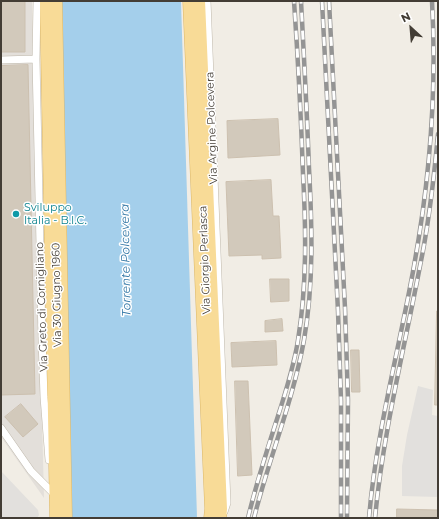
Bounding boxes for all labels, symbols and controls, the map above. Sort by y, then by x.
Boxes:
north arrow [391,8,431,48]
text: N [399,9,413,25]
street label: Via Argine Polcevera [203,72,221,184]
place label: Sviluppo Italia - B.I.C. [24,201,87,227]
water label: Torrente Polcevera [118,203,134,317]
street label: Via Giorgio Perlasca [197,205,213,315]
marker: Sviluppo Italia - B.I.C. [11,209,21,219]
street label: Via Greto di Cornigliano [33,242,51,372]
street label: Via 30 Giugno 1960 [49,243,65,347]

